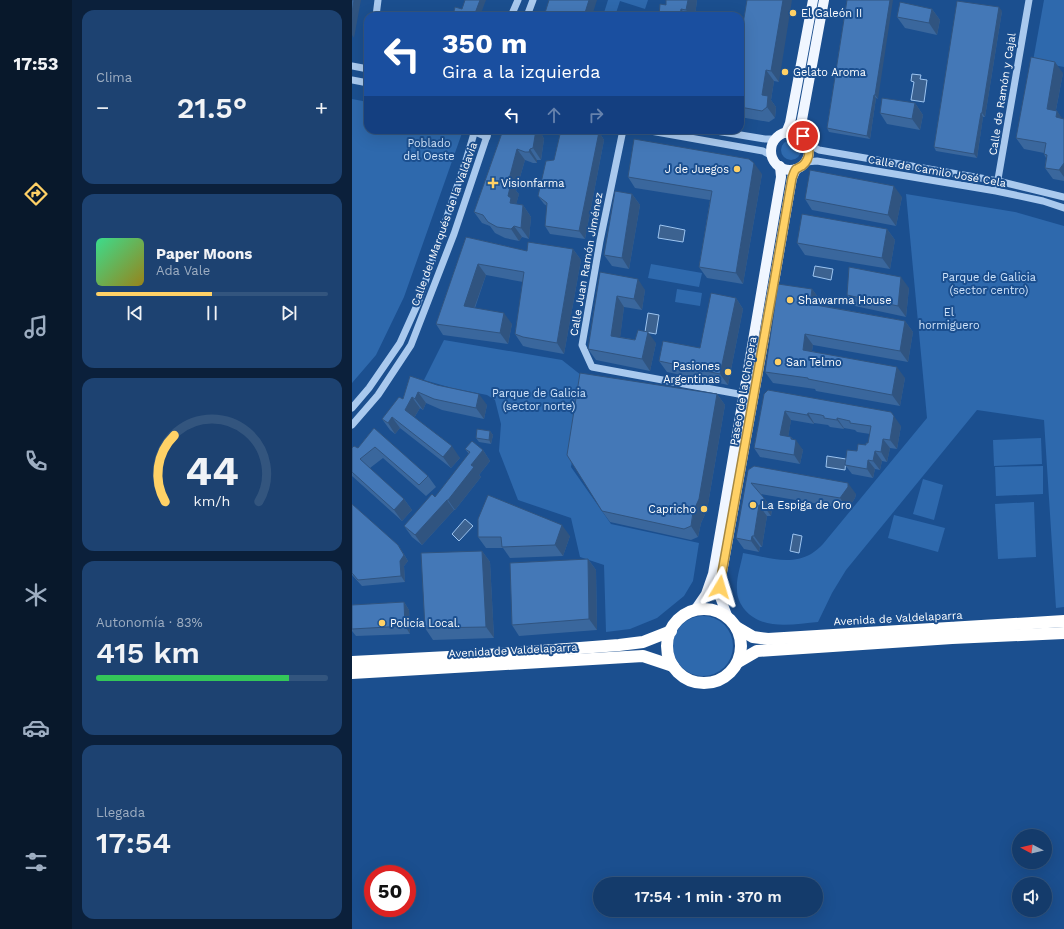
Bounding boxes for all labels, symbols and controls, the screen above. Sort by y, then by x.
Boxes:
place label: El Galeón II [801,7,862,20]
marker: El Galeón II [788,8,798,18]
text: 350 m [442,27,527,60]
icon: left [376,28,428,80]
street label: Calle de Ramón y Cajal [986,31,1019,156]
text: 17:53 [14,53,58,74]
text: Gira a la izquierda [442,61,601,82]
place label: Gelato Aroma [793,66,866,79]
marker: Gelato Aroma [780,67,790,77]
text: Clima [96,70,132,85]
text: 21.5° [177,90,247,125]
text: − [96,95,109,120]
text: + [315,95,328,120]
icon: left [501,104,523,126]
icon: ahead [543,104,565,126]
icon: right [585,104,607,126]
pin [786,119,820,153]
icon: arrive [792,125,814,147]
park label: Poblado del Oeste [403,137,455,163]
street label: Calle del Marqués de la Valdavia [409,140,480,308]
street label: Calle de Camilo José Cela [867,153,1007,190]
place label: J de Juegos [665,163,729,176]
marker: J de Juegos [732,164,742,174]
place label: Visionfarma [501,177,565,190]
marker: Visionfarma [488,178,498,188]
icon: directions [22,180,50,208]
street label: Calle Juan Ramón Jiménez [567,191,606,337]
text: Paper Moons [156,245,252,263]
text: Ada Vale [156,263,210,278]
park label: Parque de Galicia (sector centro) [942,271,1036,297]
place label: Shawarma House [798,294,891,307]
marker: Shawarma House [785,295,795,305]
icon: previous [124,302,146,324]
icon: pause [201,302,223,324]
icon: next [278,302,300,324]
park label: El hormiguero [918,306,980,332]
icon: music [22,313,50,341]
street label: Paseo de la Chopera [728,336,759,447]
place label: San Telmo [786,356,842,369]
marker: San Telmo [773,357,783,367]
place label: Pasiones Argentinas [663,360,720,386]
marker: Pasiones Argentinas [723,367,733,377]
park label: Parque de Galicia (sector norte) [492,387,586,413]
text: 44 [185,446,239,495]
icon: phone [22,447,50,475]
text: km/h [194,493,230,509]
place label: La Espiga de Oro [761,499,852,512]
marker: La Espiga de Oro [748,500,758,510]
place label: Capricho [648,503,696,516]
marker: Capricho [699,504,709,514]
position arrow [699,566,741,608]
icon: climate [22,581,50,609]
street label: Avenida de Valdelaparra [833,609,963,628]
text: Autonomía · 83% [96,615,203,630]
place label: Policía Local. [390,617,460,630]
marker: Policía Local. [377,618,387,628]
text: 415 km [96,635,200,670]
street label: Avenida de Valdelaparra [448,641,578,660]
icon: car [22,714,50,742]
text: Llegada [96,805,145,820]
text: 17:54 [96,825,171,860]
north arrow [1012,829,1052,869]
map controls [1012,829,1052,917]
icon: filters [22,848,50,876]
speed limit sign: 50 [364,865,416,917]
button: sound [1012,877,1052,917]
text: 17:54 · 1 min · 370 m [634,888,782,906]

